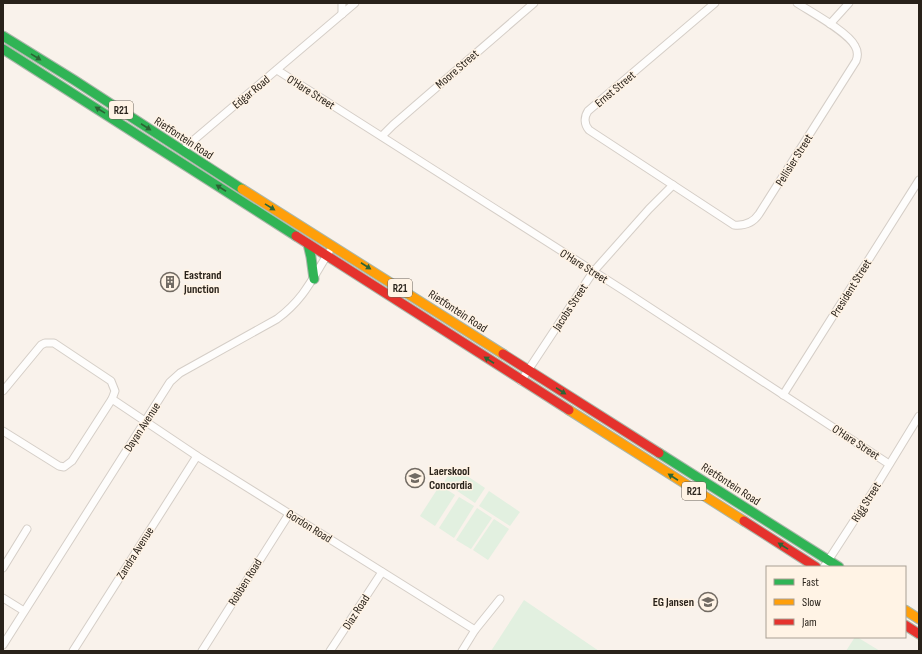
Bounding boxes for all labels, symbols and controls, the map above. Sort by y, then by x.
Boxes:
street label: Moore Street [433,46,482,92]
one-way arrow [30,53,42,60]
street label: Ernst Street [592,68,639,111]
street label: Edgar Road [229,72,273,112]
street label: O'Hare Street [284,72,338,113]
road number: R21 [109,101,133,119]
one-way arrow [94,107,106,114]
street label: Rietfontein Road [151,114,216,163]
one-way arrow [140,123,151,131]
street label: Pellisier Street [772,131,817,189]
one-way arrow [216,184,227,192]
one-way arrow [265,203,275,211]
street label: O'Hare Street [557,246,611,287]
street label: President Street [828,256,875,320]
one-way arrow [360,263,372,270]
place label: Eastrand Junction [183,268,222,297]
building icon: Eastrand Junction [159,271,181,293]
road number: R21 [388,279,412,297]
street label: Jacobs Street [549,281,591,335]
street label: Rietfontein Road [425,287,490,336]
one-way arrow [484,356,494,364]
one-way arrow [556,387,567,395]
street label: Dayan Avenue [121,400,164,455]
street label: O'Hare Street [829,421,883,464]
street label: Rietfontein Road [698,460,763,509]
place label: Laerskool Concordia [429,464,472,493]
school or university icon: Laerskool Concordia [404,467,426,489]
one-way arrow [668,473,678,481]
street label: Rigg Street [848,479,885,525]
road number: R21 [682,482,706,500]
street label: Gordon Road [283,506,334,546]
street label: Zandra Avenue [114,524,157,582]
one-way arrow [777,543,789,550]
street label: Robben Road [225,556,266,608]
legend [766,566,906,638]
text: Fast [802,575,819,590]
school or university icon: EG Jansen [697,591,719,613]
street label: Diaz Road [340,592,373,633]
place label: EG Jansen [653,595,694,610]
text: Slow [802,595,821,610]
text: Jam [801,615,817,630]

